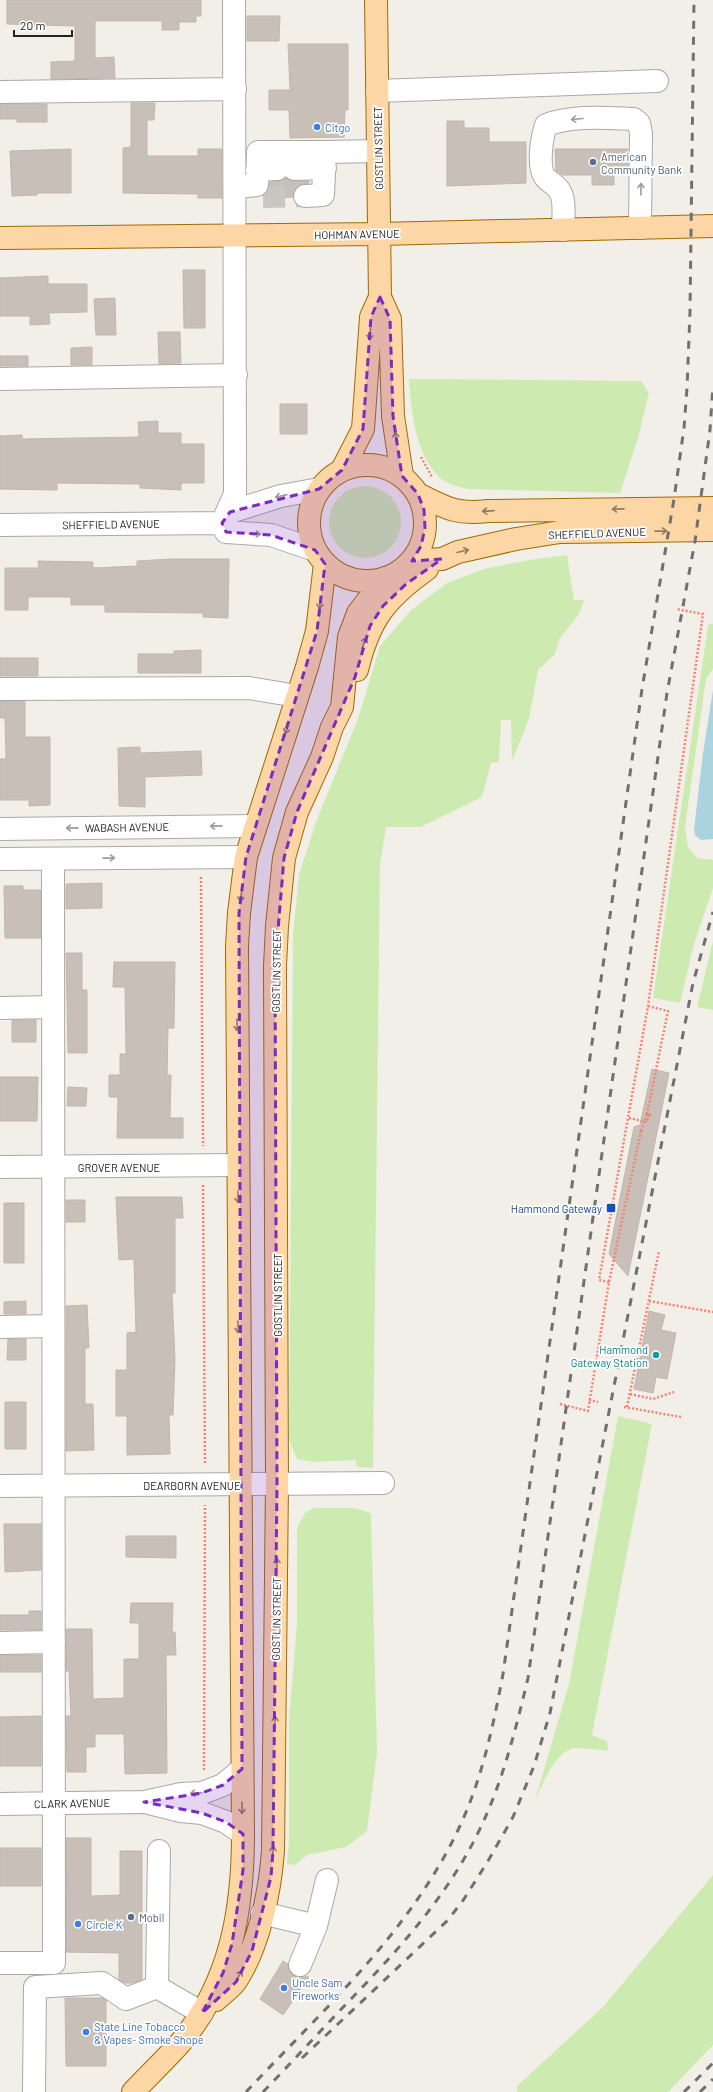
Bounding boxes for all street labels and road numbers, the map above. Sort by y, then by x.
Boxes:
street label: GOSTLIN STREET [371,106,385,190]
street label: HOHMAN AVENUE [314,227,400,241]
street label: SHEFFIELD AVENUE [62,517,160,531]
street label: SHEFFIELD AVENUE [548,525,646,541]
street label: WABASH AVENUE [85,820,170,834]
street label: GOSTLIN STREET [269,929,283,1013]
street label: GROVER AVENUE [78,1161,161,1174]
street label: GOSTLIN STREET [271,1253,284,1337]
street label: DEARBORN AVENUE [143,1479,241,1492]
street label: GOSTLIN STREET [269,1577,283,1661]
street label: CLARK AVENUE [34,1796,110,1810]

